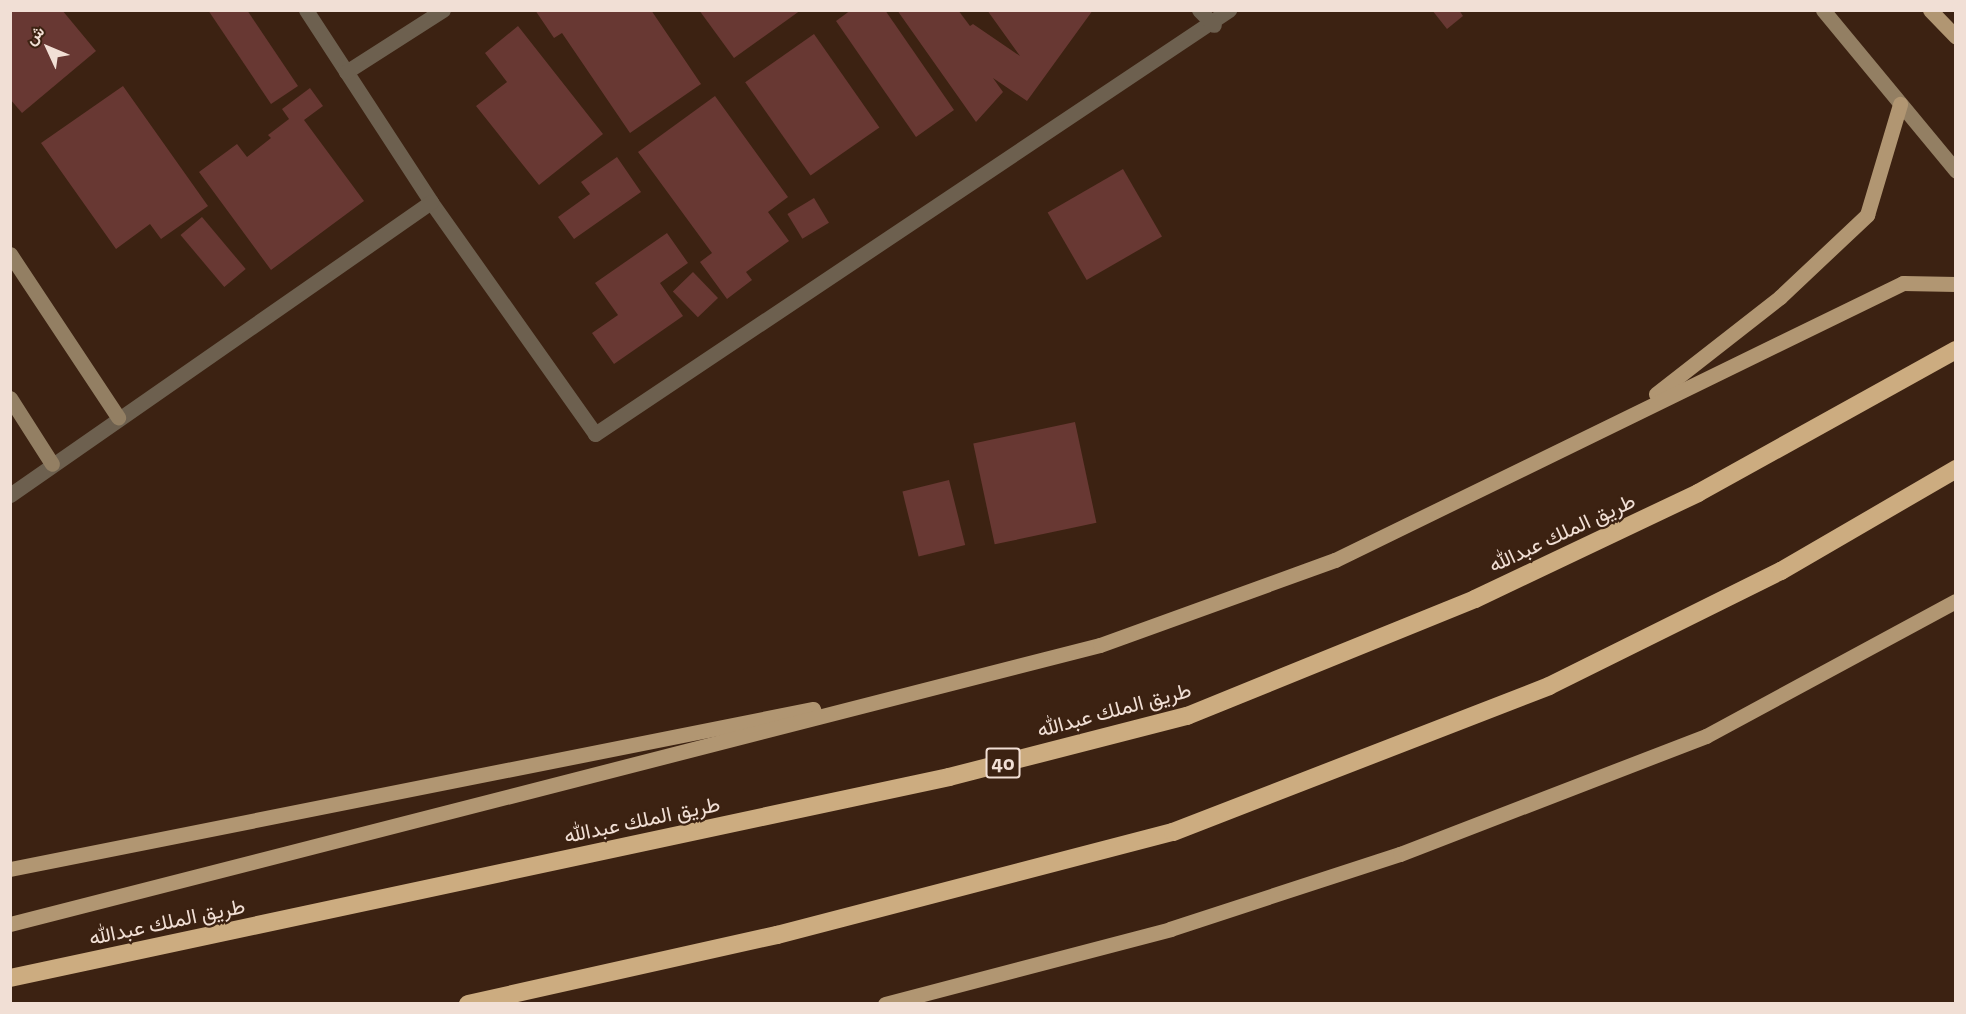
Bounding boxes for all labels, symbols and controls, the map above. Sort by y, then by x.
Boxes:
north arrow [18,18,78,78]
text: ش [21,22,48,49]
street label: طريق الملك عبدالله [1485,488,1639,578]
street label: طريق الملك عبدالله [1034,677,1194,743]
road number: 40 [985,746,1021,780]
street label: طريق الملك عبدالله [562,791,722,849]
street label: طريق الملك عبدالله [87,893,247,951]

